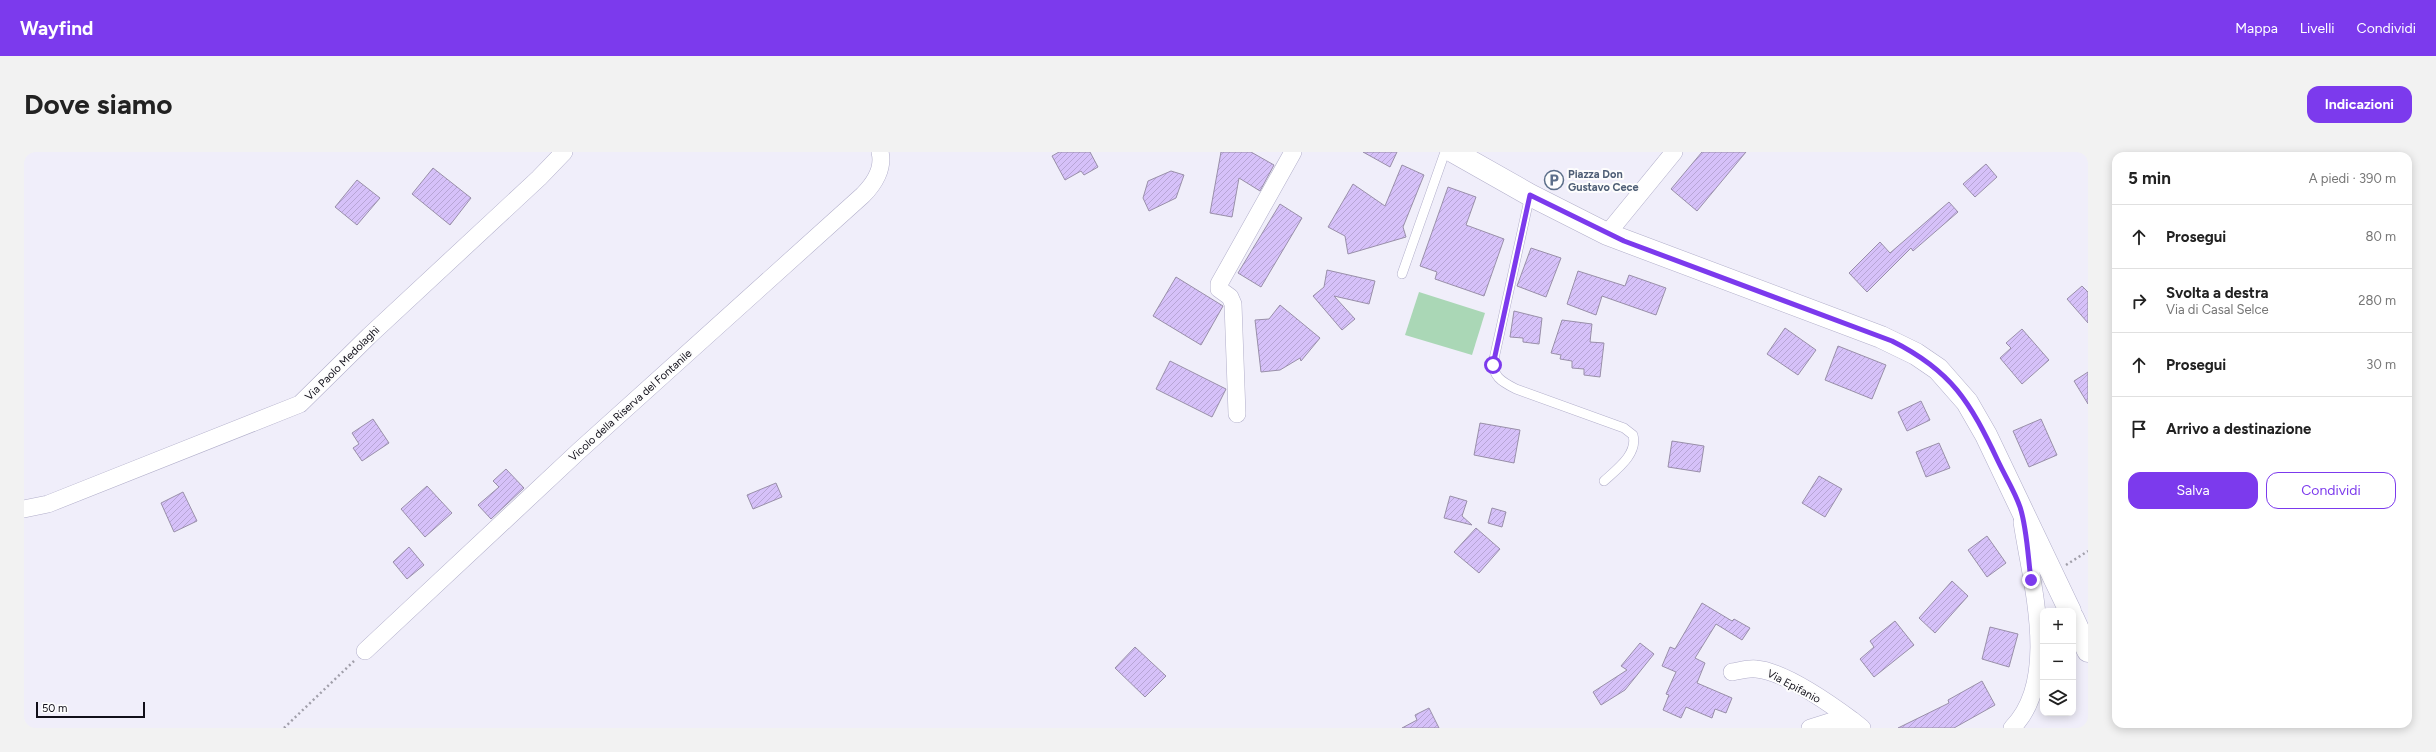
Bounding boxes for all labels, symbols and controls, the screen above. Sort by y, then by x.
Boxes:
text: Wayfind [20,17,93,40]
text: Mappa [2235,20,2278,37]
text: Livelli [2300,20,2335,37]
text: Condividi [2357,20,2416,37]
button: Indicazioni [2307,86,2412,123]
text: Dove siamo [24,87,173,121]
place label: Piazza Don Gustavo Cece [1568,168,1639,194]
text: 5 min [2128,168,2171,188]
parking icon: Piazza Don Gustavo Cece [1543,169,1565,191]
text: A piedi · 390 m [2309,171,2396,186]
icon: ahead [2128,226,2150,248]
text: Prosegui [2166,228,2226,246]
text: 80 m [2365,229,2396,244]
text: Svolta a destra [2166,284,2269,302]
icon: right [2128,290,2150,312]
text: 280 m [2358,293,2396,308]
text: Via di Casal Selce [2166,302,2269,317]
street label: Via Paolo Medolaghi [303,324,382,403]
street label: Vicolo della Riserva del Fontanile [566,347,694,464]
icon: ahead [2128,354,2150,376]
route start [1484,356,1502,374]
text: Prosegui [2166,356,2226,374]
text: 30 m [2366,357,2396,372]
icon: arrive [2128,418,2150,440]
text: Arrivo a destinazione [2166,420,2311,438]
button: Salva [2128,472,2258,509]
button: Condividi [2266,472,2396,509]
route end [2022,571,2040,589]
map controls [2040,608,2076,716]
button: + [2040,608,2076,644]
button: − [2040,644,2076,680]
street label: Via Epifanio [1765,667,1823,706]
button: layers [2040,680,2076,716]
scale bar [36,700,145,719]
text: 50 m [42,702,67,715]

